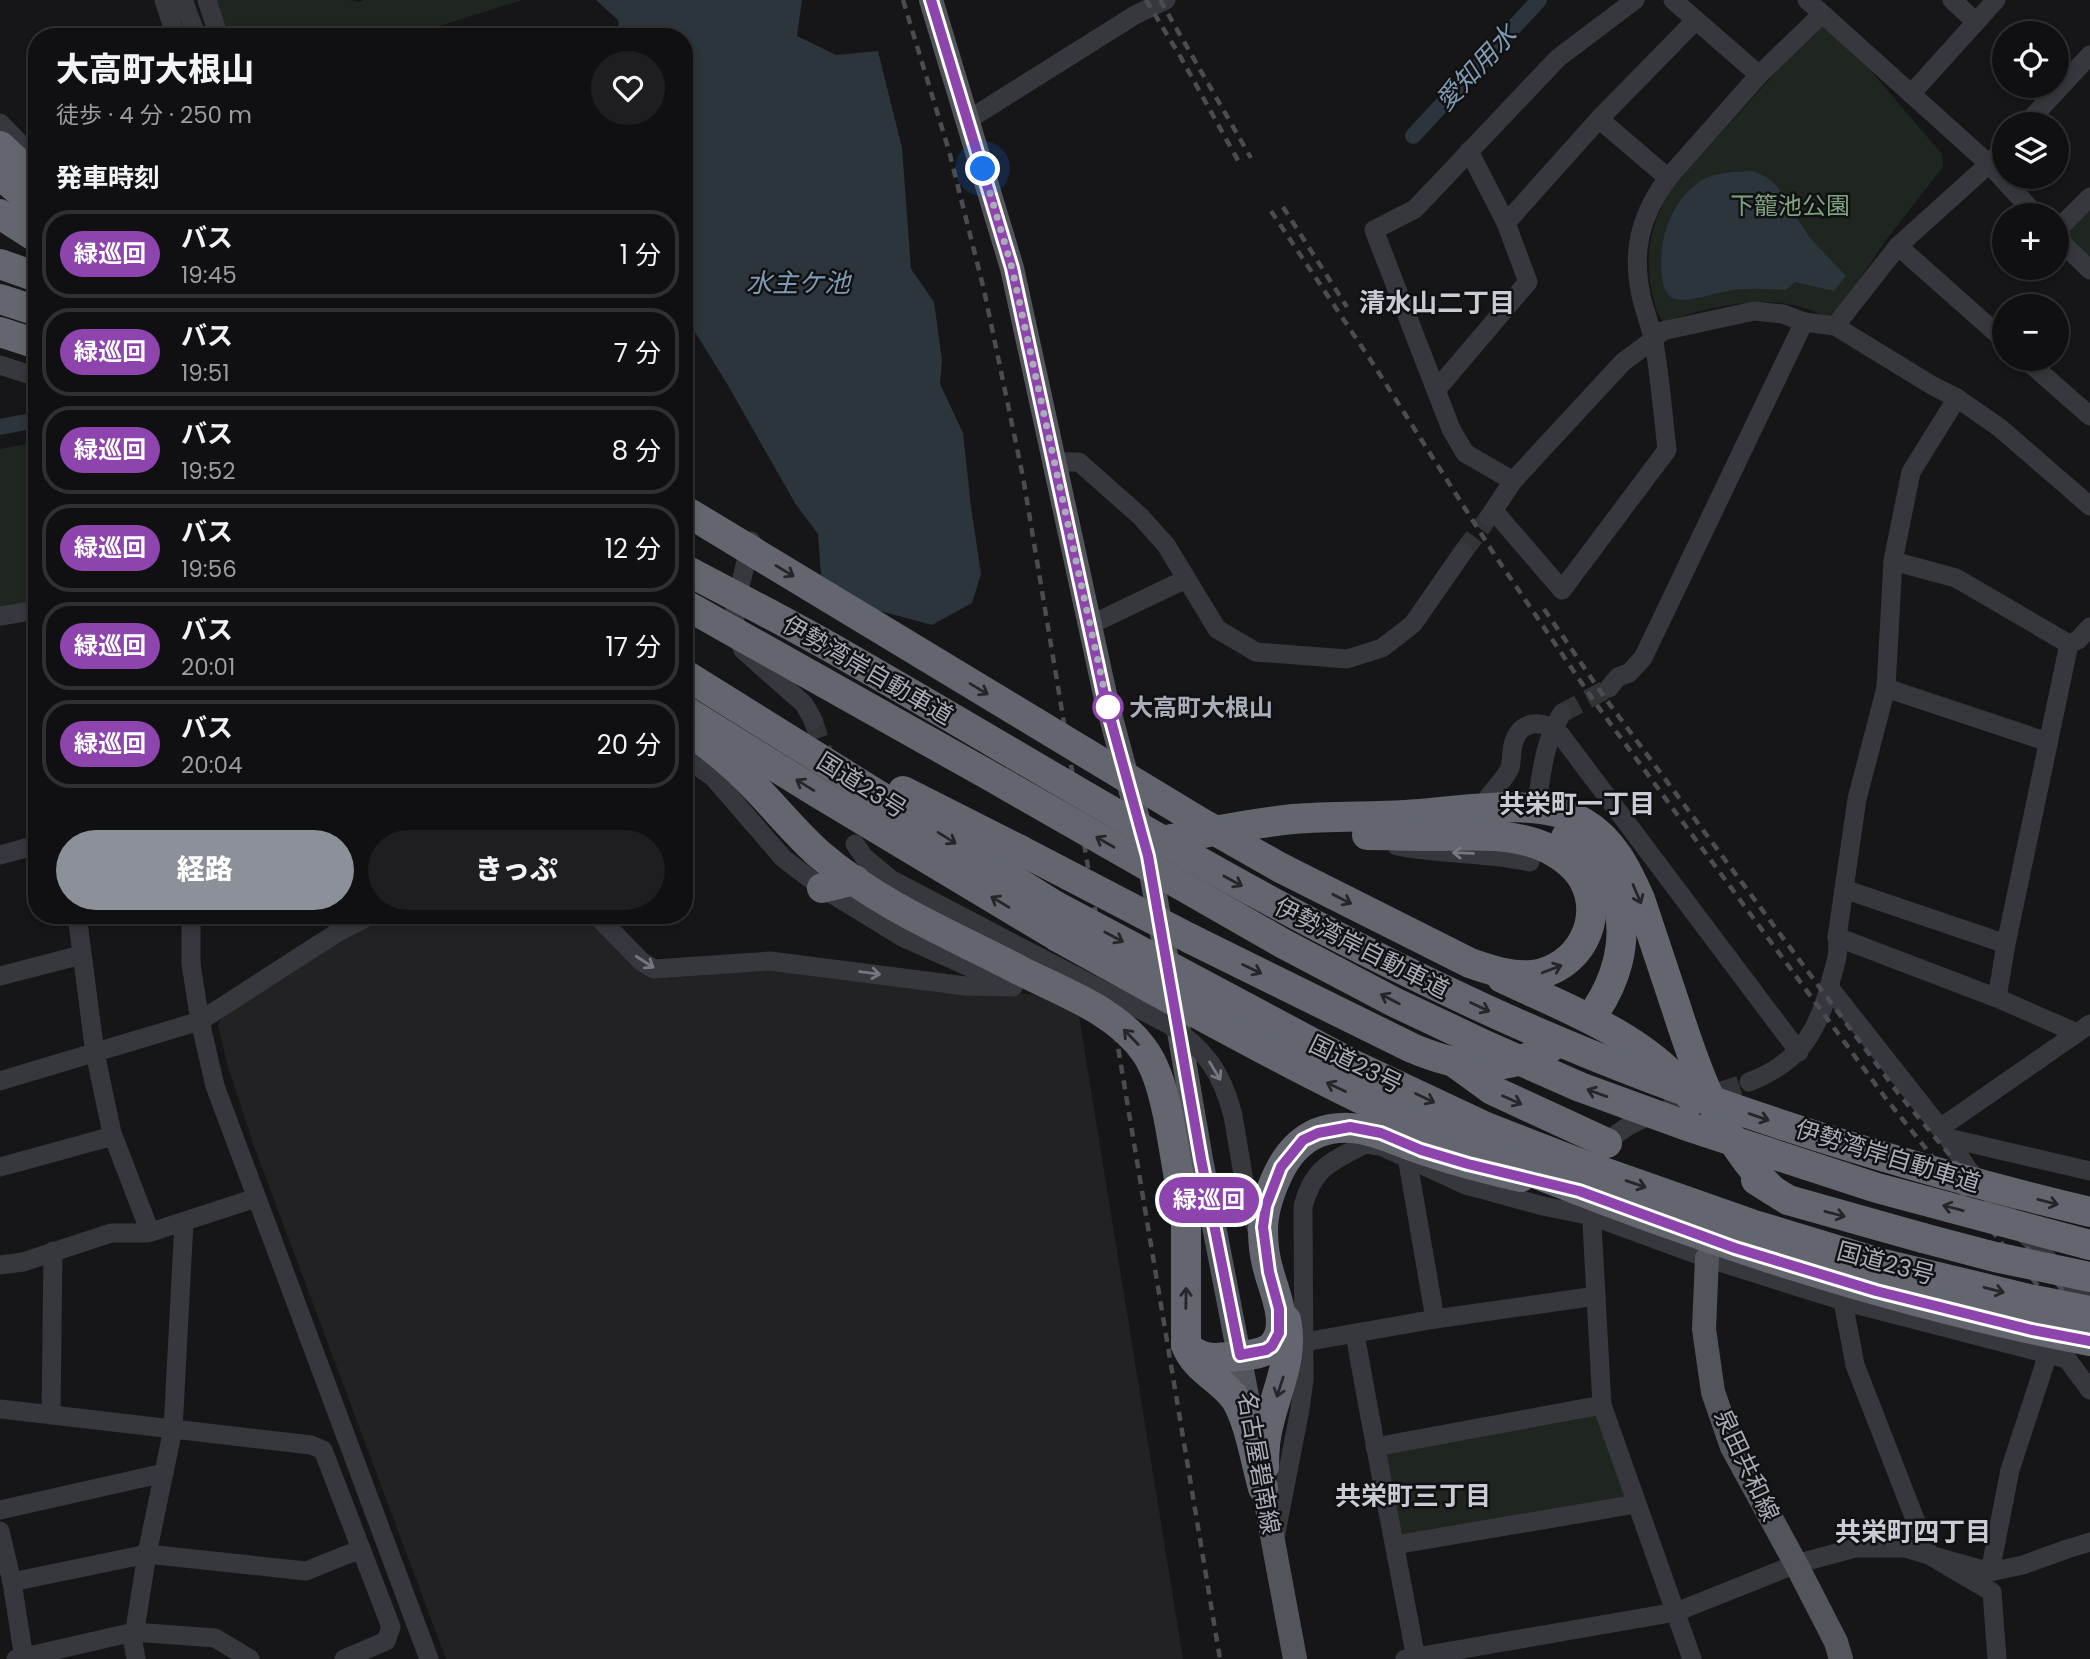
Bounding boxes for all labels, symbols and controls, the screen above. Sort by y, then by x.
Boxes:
water label: 愛知用水 [1427,16,1527,118]
map controls [1992,21,2069,371]
button: locate [1992,21,2069,98]
text: 大高町大根山 [56,46,254,93]
button: heart [591,51,665,125]
text: 徒歩 · 4 分 · 250 m [56,99,252,131]
button: layers [1992,112,2069,189]
your location [965,151,1000,186]
text: 発車時刻 [56,160,160,196]
park label: 下籠池公園 [1730,189,1850,222]
button: + [1992,203,2069,280]
text: バス [181,220,233,256]
text: 緑巡回 [74,237,146,270]
text: 1 分 [620,237,661,273]
text: 19:45 [181,259,237,291]
water label: 水主ケ池 [746,265,853,301]
district label: 清水山二丁目 [1359,285,1515,321]
button: − [1992,294,2069,371]
text: バス [181,318,233,354]
text: 緑巡回 [74,335,146,368]
text: 7 分 [614,335,661,371]
text: 19:51 [181,357,230,389]
text: バス [181,416,233,452]
text: 緑巡回 [74,433,146,466]
text: 8 分 [612,433,661,469]
text: 19:52 [181,455,235,487]
text: バス [181,514,233,550]
text: 緑巡回 [74,531,146,564]
text: 12 分 [605,531,661,567]
text: 19:56 [181,553,237,585]
one-way arrow [774,564,794,578]
street label: 伊勢湾岸自動車道 [777,608,959,732]
text: バス [181,612,233,648]
text: 緑巡回 [74,629,146,662]
text: 17 分 [606,629,661,665]
text: 20:01 [181,651,235,683]
one-way arrow [968,683,988,697]
place label: 大高町大根山 [1129,691,1273,724]
marker: 大高町大根山 [1093,692,1123,722]
text: バス [181,710,233,746]
text: 緑巡回 [74,727,146,760]
text: 20 分 [597,727,661,763]
street label: 国道23号 [811,745,913,825]
text: 20:04 [181,749,242,781]
one-way arrow [795,778,815,792]
district label: 共栄町一丁目 [1499,786,1655,822]
button: 経路 [56,830,354,910]
button: きっぷ [368,830,665,910]
one-way arrow [936,831,956,845]
one-way arrow [1095,835,1115,849]
one-way arrow [1451,847,1474,860]
one-way arrow [1223,874,1243,888]
one-way arrow [1631,883,1644,904]
street label: 伊勢湾岸自動車道 [1269,890,1455,1006]
one-way arrow [1331,892,1352,906]
one-way arrow [990,895,1010,909]
one-way arrow [1104,930,1124,944]
one-way arrow [635,954,654,969]
one-way arrow [1540,961,1562,974]
one-way arrow [1241,963,1262,977]
one-way arrow [858,967,880,980]
one-way arrow [1380,992,1401,1006]
one-way arrow [1469,1001,1490,1014]
street label: 国道23号 [1304,1027,1408,1101]
one-way arrow [1123,1028,1140,1045]
one-way arrow [1209,1060,1223,1080]
one-way arrow [1326,1079,1347,1093]
one-way arrow [1587,1086,1608,1098]
one-way arrow [1414,1092,1435,1105]
one-way arrow [1501,1094,1522,1107]
one-way arrow [1748,1112,1770,1124]
street label: 伊勢湾岸自動車道 [1791,1112,1985,1200]
line badge: 緑巡回 [1169,1177,1249,1223]
one-way arrow [1624,1179,1646,1191]
text: 緑巡回 [1173,1183,1245,1216]
one-way arrow [2036,1196,2059,1209]
one-way arrow [1942,1201,1964,1214]
one-way arrow [1824,1209,1846,1222]
street label: 国道23号 [1833,1234,1939,1292]
one-way arrow [1982,1284,2005,1298]
one-way arrow [1179,1286,1193,1309]
one-way arrow [1272,1376,1285,1398]
street label: 名古屋碧南線 [1230,1389,1288,1537]
street label: 泉田共和線 [1707,1404,1787,1526]
district label: 共栄町三丁目 [1335,1478,1491,1514]
district label: 共栄町四丁目 [1835,1514,1991,1550]

